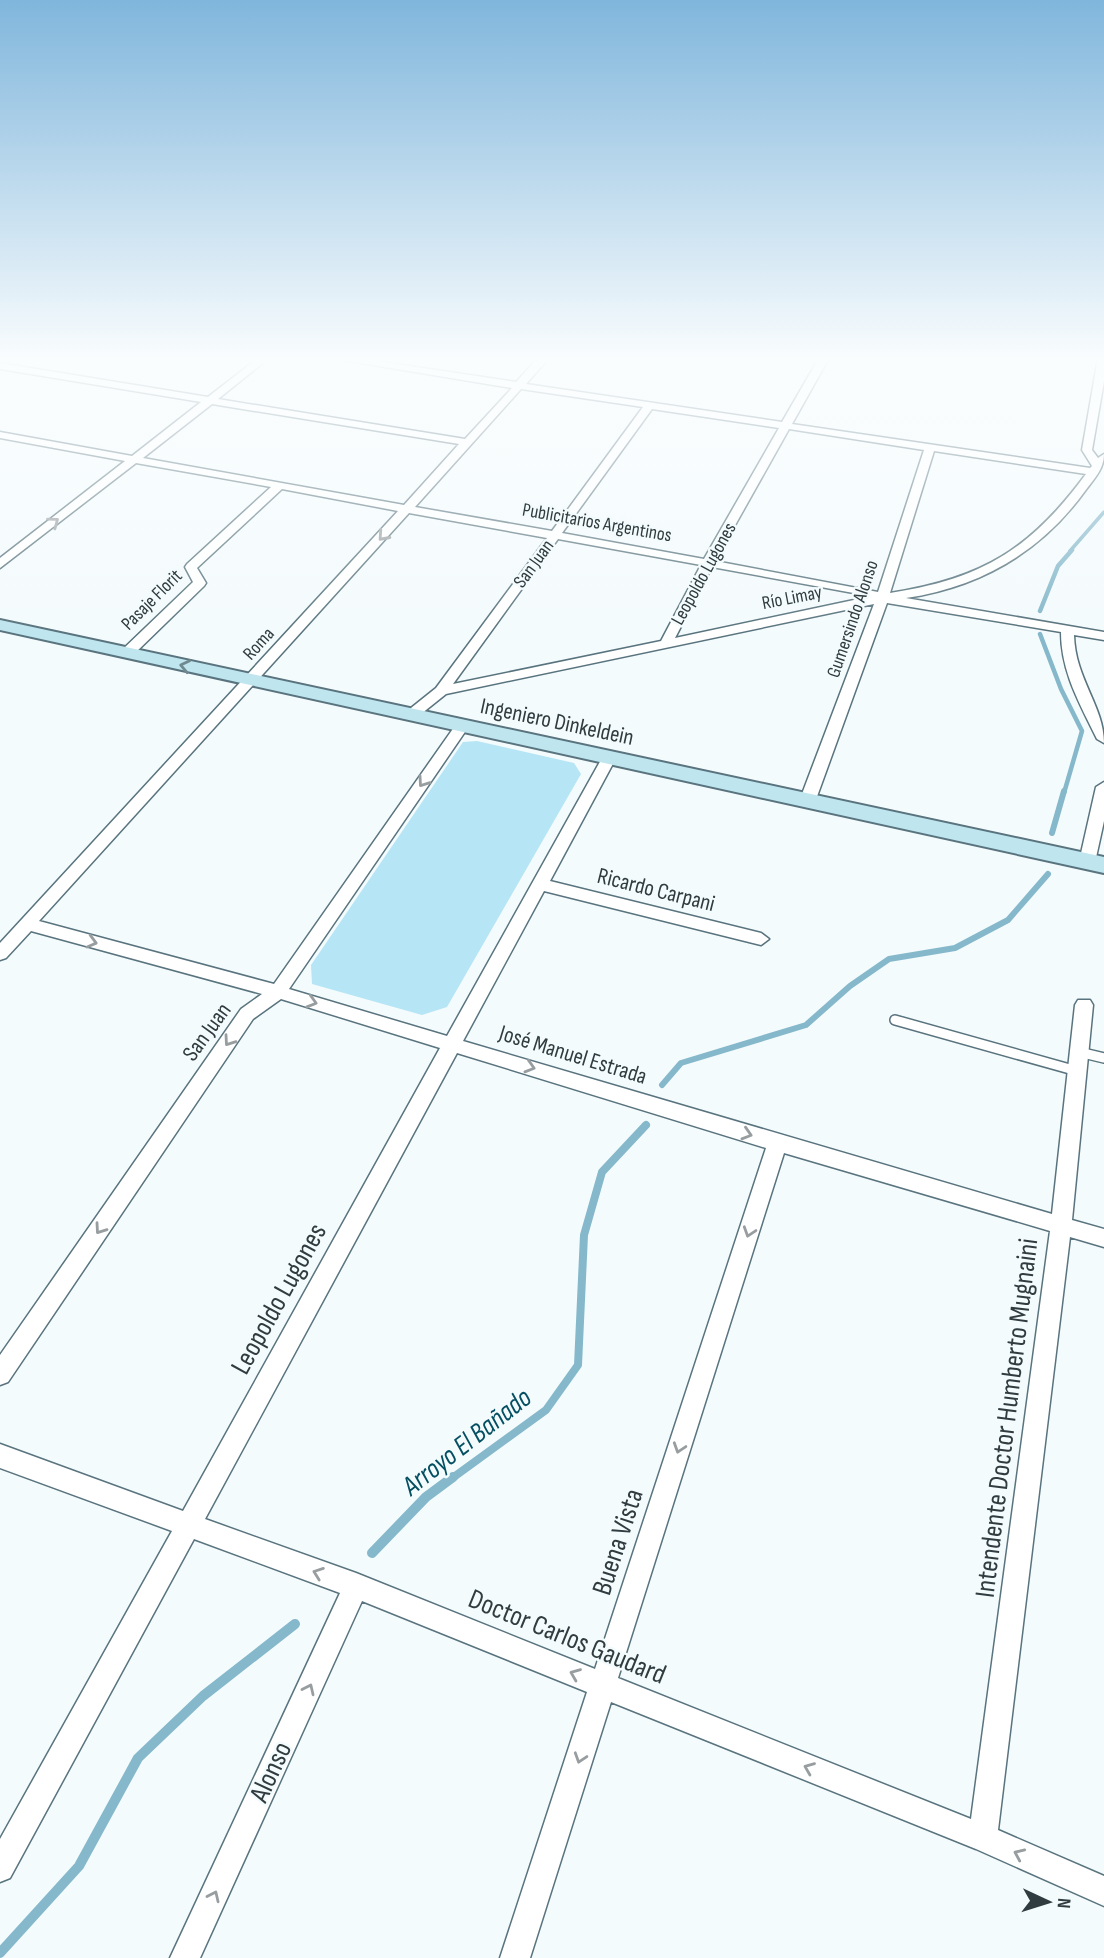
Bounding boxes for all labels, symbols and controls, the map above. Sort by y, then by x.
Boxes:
street label: Publicitarios Argentinos [521,499,674,547]
one-way arrow [46,518,59,531]
street label: Leopoldo Lugones [666,519,742,629]
one-way arrow [379,528,391,541]
street label: San Juan [509,535,559,593]
street label: Gumersindo Alonso [822,557,884,681]
street label: Pasaje Florit [117,565,187,635]
street label: Río Limay [760,581,825,615]
street label: Roma [238,623,280,665]
one-way arrow [179,659,191,674]
street label: Ingeniero Dinkeldein [478,692,636,752]
one-way arrow [419,774,431,787]
street label: Ricardo Carpani [594,862,718,918]
one-way arrow [86,934,98,948]
one-way arrow [306,994,318,1009]
street label: San Juan [177,997,237,1067]
street label: José Manuel Estrada [495,1019,650,1091]
one-way arrow [225,1033,237,1046]
one-way arrow [524,1059,536,1074]
one-way arrow [741,1126,753,1140]
street label: Leopoldo Lugones [224,1218,334,1380]
one-way arrow [95,1221,108,1234]
one-way arrow [743,1225,757,1237]
street label: Intendente Doctor Humberto Mugnaini [969,1237,1045,1599]
water label: Arroyo El Bañado [395,1381,539,1503]
one-way arrow [673,1442,688,1454]
street label: Buena Vista [585,1485,651,1599]
one-way arrow [312,1567,324,1581]
street label: Doctor Carlos Gaudard [463,1582,671,1692]
one-way arrow [569,1668,581,1682]
one-way arrow [301,1684,315,1696]
street label: Alonso [242,1737,299,1808]
one-way arrow [574,1752,588,1764]
one-way arrow [803,1762,815,1776]
one-way arrow [1014,1848,1026,1862]
north arrow [1013,1867,1083,1937]
one-way arrow [206,1891,220,1903]
text: N [1052,1897,1075,1909]

